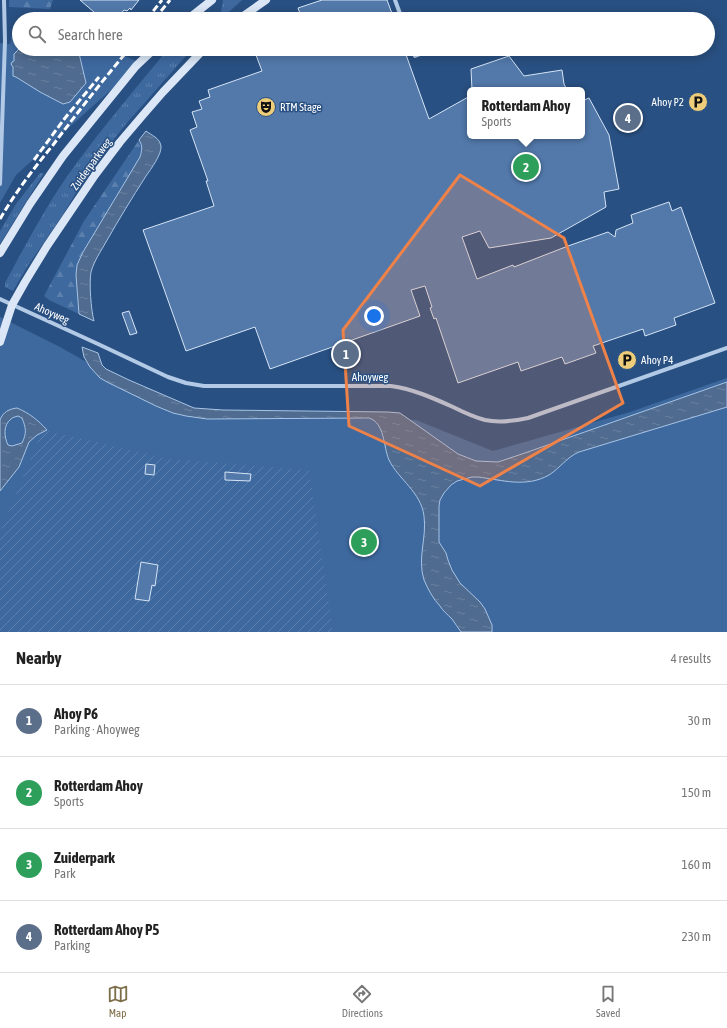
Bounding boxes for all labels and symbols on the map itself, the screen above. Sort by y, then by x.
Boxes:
parking icon: Ahoy P2 [687,91,709,113]
theatre icon: RTM Stage [255,96,277,118]
place label: Ahoy P2 [652,96,684,108]
place label: RTM Stage [280,101,322,113]
pin: 4 [615,103,641,133]
street label: Zuiderparkweg [68,136,114,192]
pin: 2 [513,152,539,182]
street label: Ahoyweg [33,300,71,326]
your location [364,306,384,326]
pin: 1 [333,339,359,369]
parking icon: Ahoy P4 [616,349,638,371]
place label: Ahoy P4 [641,354,673,366]
street label: Ahoyweg [352,371,389,383]
pin: 3 [351,527,377,557]

